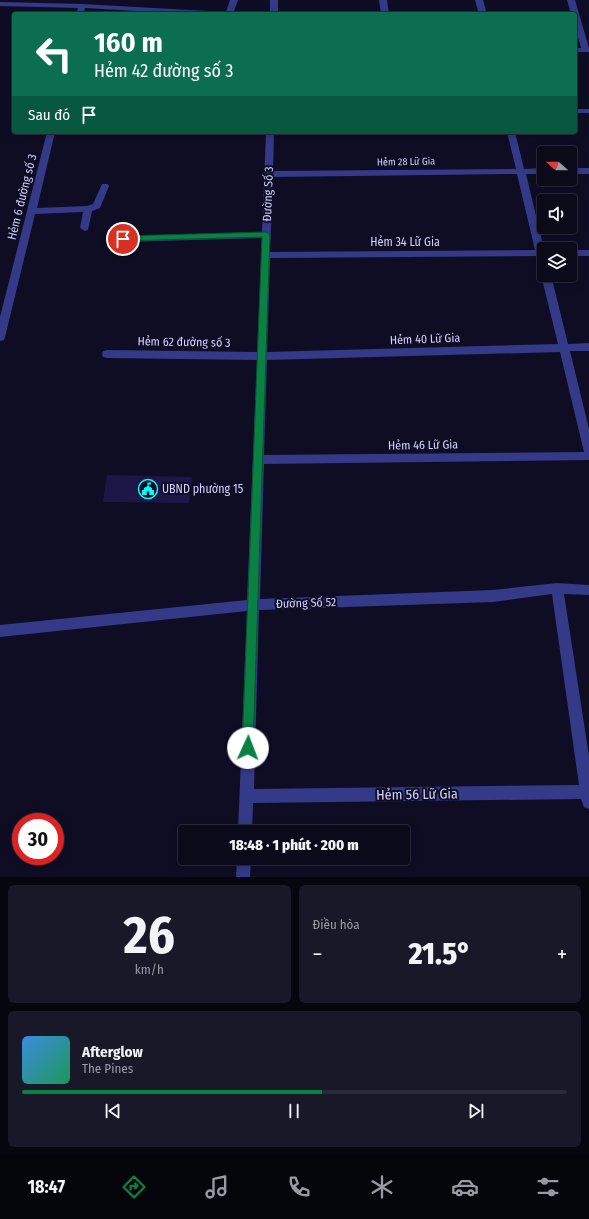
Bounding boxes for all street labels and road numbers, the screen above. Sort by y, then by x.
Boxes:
street label: Hẻm 6 đường số 3 [4,152,39,241]
street label: Hẻm 28 Lữ Gia [377,154,435,169]
street label: Đường Số 3 [259,166,276,222]
street label: Hẻm 34 Lữ Gia [370,235,440,249]
street label: Hẻm 40 Lữ Gia [390,331,461,347]
street label: Hẻm 62 đường số 3 [137,333,231,350]
street label: Hẻm 46 Lữ Gia [388,437,458,453]
street label: Đường Số 52 [275,594,337,611]
street label: Hẻm 56 Lữ Gia [376,785,458,804]

